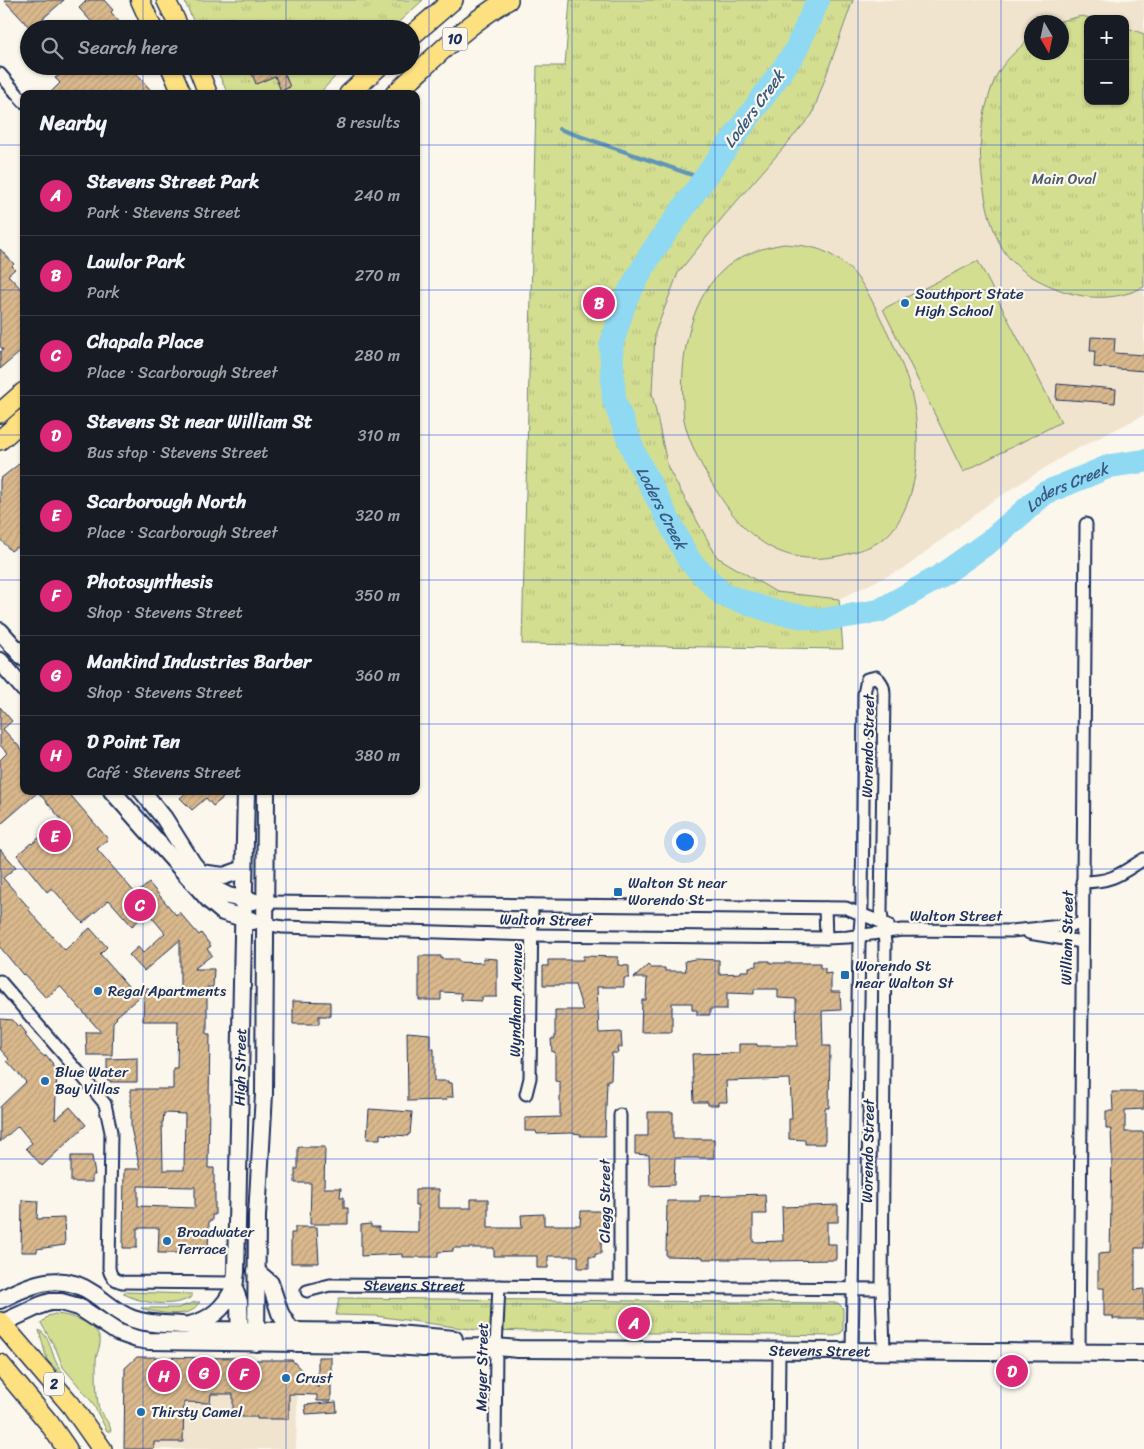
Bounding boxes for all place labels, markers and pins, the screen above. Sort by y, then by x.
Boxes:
place label: Southport State High School [915,281,1024,324]
pin: B [583,284,615,322]
marker: Southport State High School [899,297,911,309]
pin: E [39,817,71,855]
place label: Walton St near Worendo St [628,870,728,913]
pin: C [124,886,156,924]
marker: Walton St near Worendo St [612,886,624,898]
place label: Worendo St near Walton St [855,953,954,996]
marker: Worendo St near Walton St [839,969,851,981]
place label: Regal Apartments [108,978,227,1004]
marker: Regal Apartments [92,985,104,997]
place label: Blue Water Bay Villas [55,1059,129,1102]
marker: Blue Water Bay Villas [39,1075,51,1087]
place label: Broadwater Terrace [177,1219,255,1262]
marker: Broadwater Terrace [161,1235,173,1247]
pin: A [618,1304,650,1342]
pin: D [996,1352,1028,1390]
pin: G [188,1354,220,1392]
pin: F [228,1355,260,1393]
pin: H [148,1357,180,1395]
place label: Crust [296,1365,333,1391]
marker: Crust [280,1372,292,1384]
place label: Thirsty Camel [151,1399,243,1425]
marker: Thirsty Camel [135,1406,147,1418]

